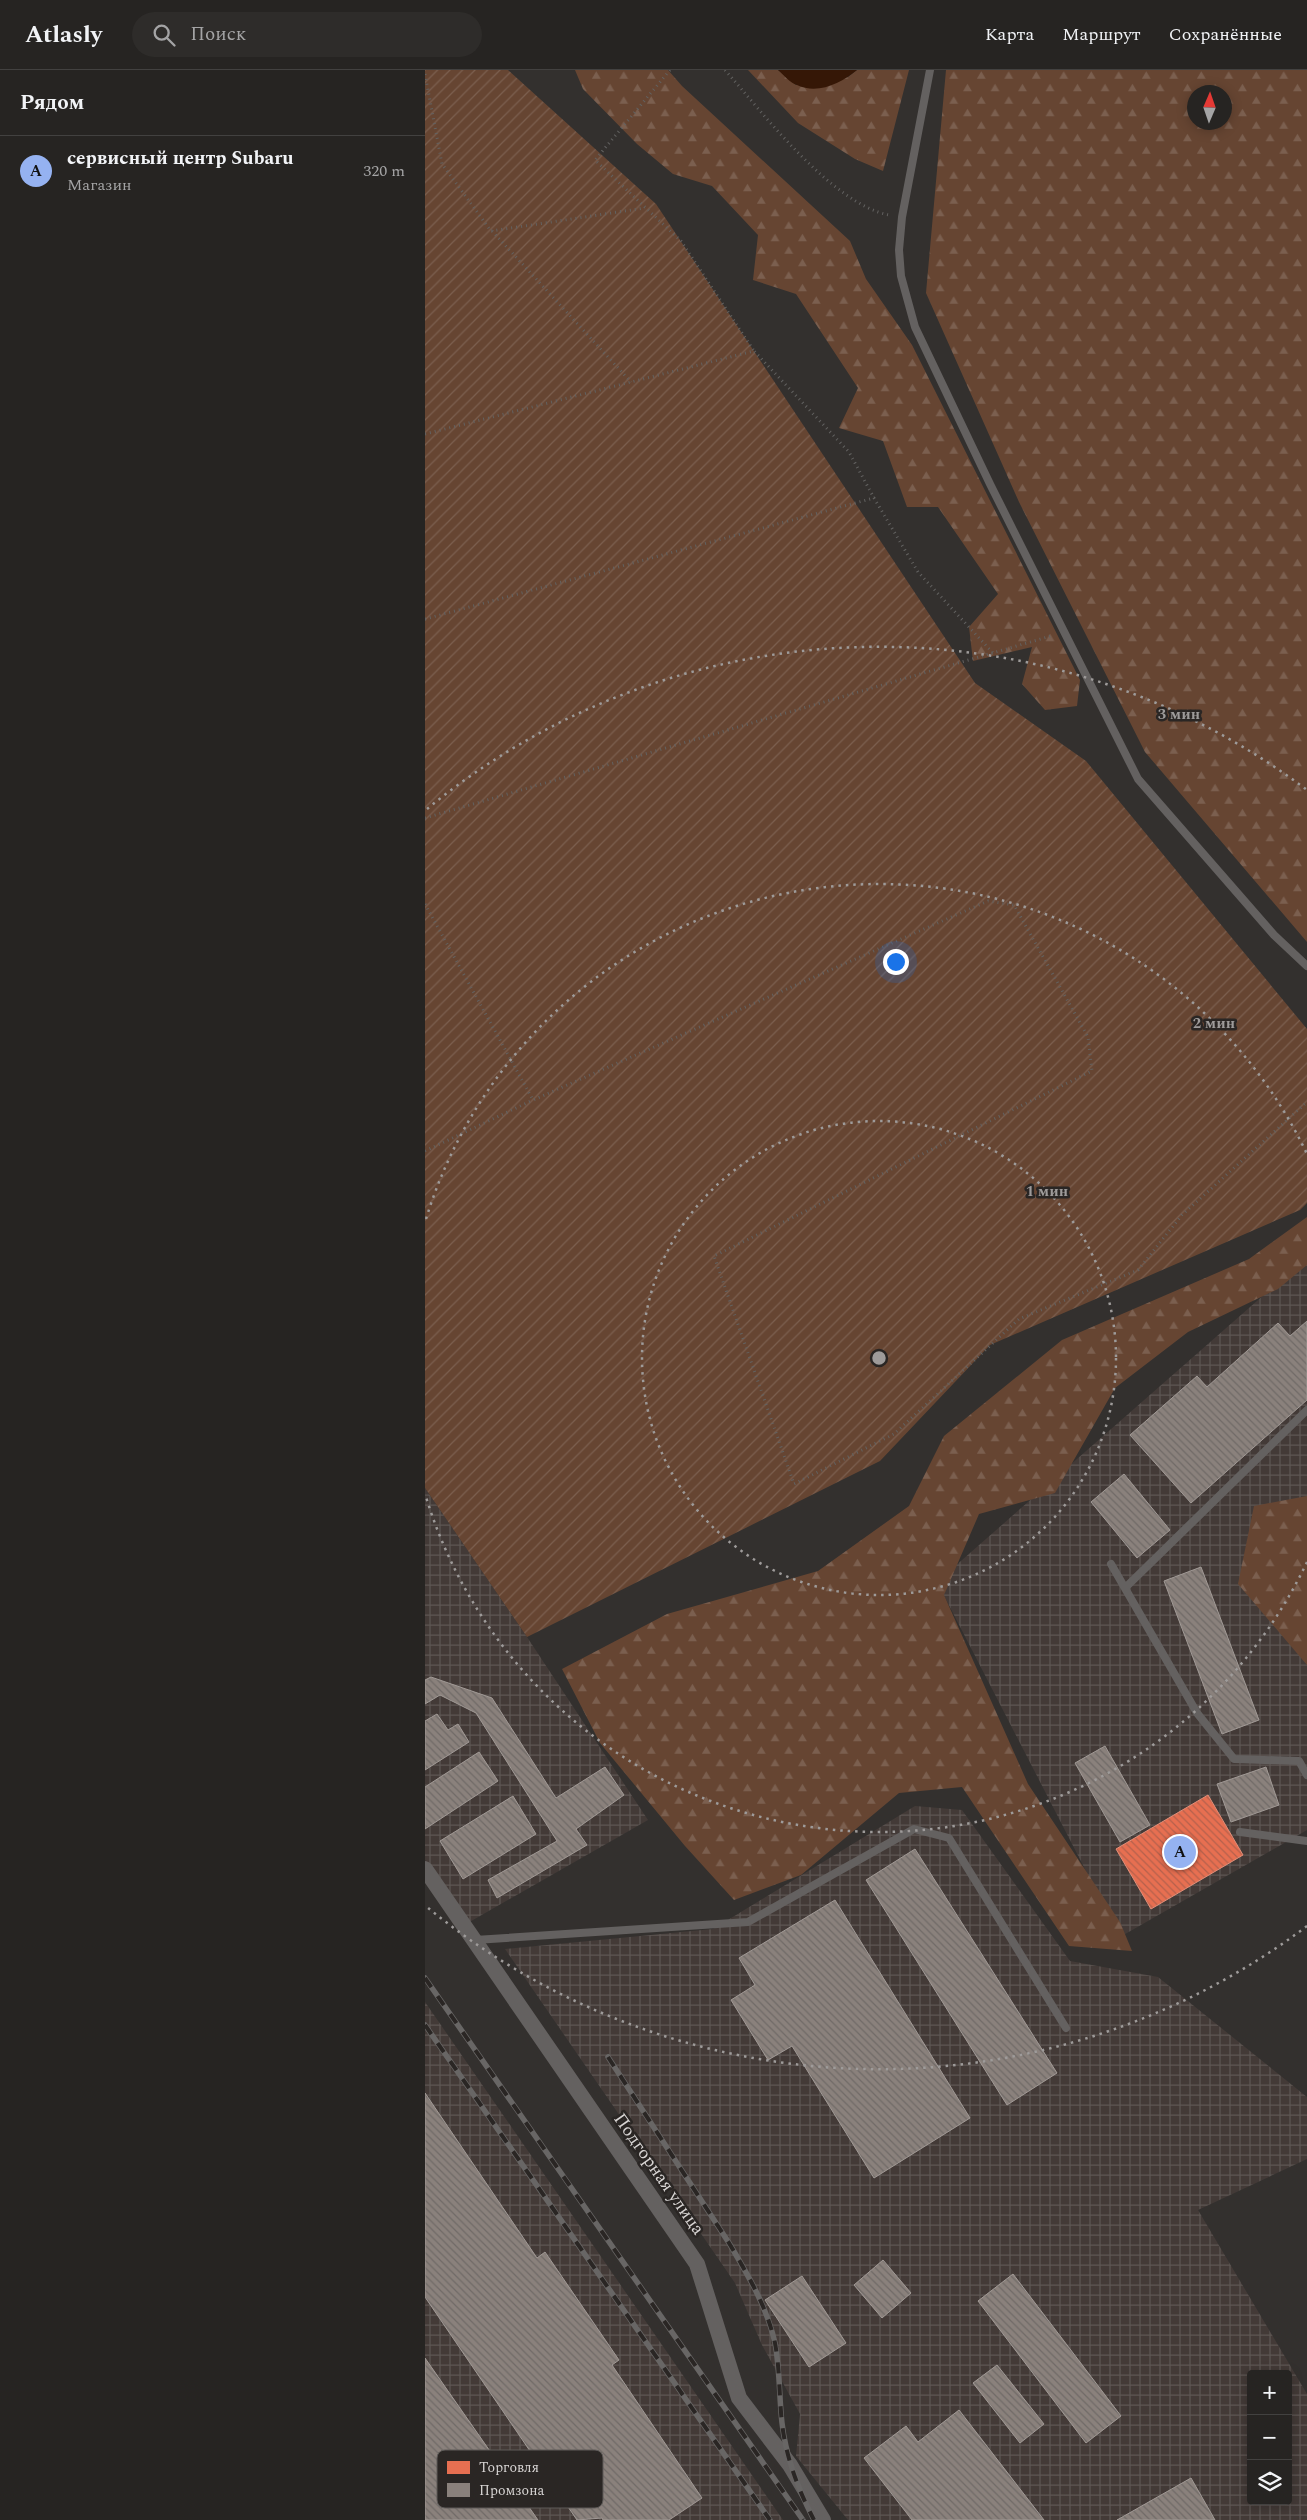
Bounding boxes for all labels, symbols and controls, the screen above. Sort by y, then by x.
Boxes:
search box [132,12,482,57]
text: Atlasly [25,17,102,53]
text: Поиск [190,20,246,49]
icon: search [150,21,178,49]
text: Карта [985,21,1034,48]
text: Маршрут [1062,21,1141,48]
text: Сохранённые [1169,21,1282,48]
north arrow [1187,85,1232,130]
text: Рядом [20,87,84,119]
text: сервисный центр Subaru [67,144,294,173]
text: A [30,159,42,183]
text: 320 m [363,159,405,183]
text: Магазин [67,173,131,197]
text: 3 мин [1158,703,1200,726]
your location [883,949,909,975]
text: 2 мин [1193,1012,1235,1035]
text: 1 мин [1026,1180,1068,1203]
centre of rings [870,1349,888,1367]
pin: A [1164,1833,1196,1871]
street label: Подгорная улица [607,2107,711,2241]
map controls [1247,2370,1292,2505]
button: + [1247,2370,1292,2415]
button: − [1247,2415,1292,2460]
legend [437,2450,603,2508]
text: Торговля [479,2457,539,2478]
button: layers [1247,2460,1292,2505]
text: Промзона [479,2480,544,2501]

